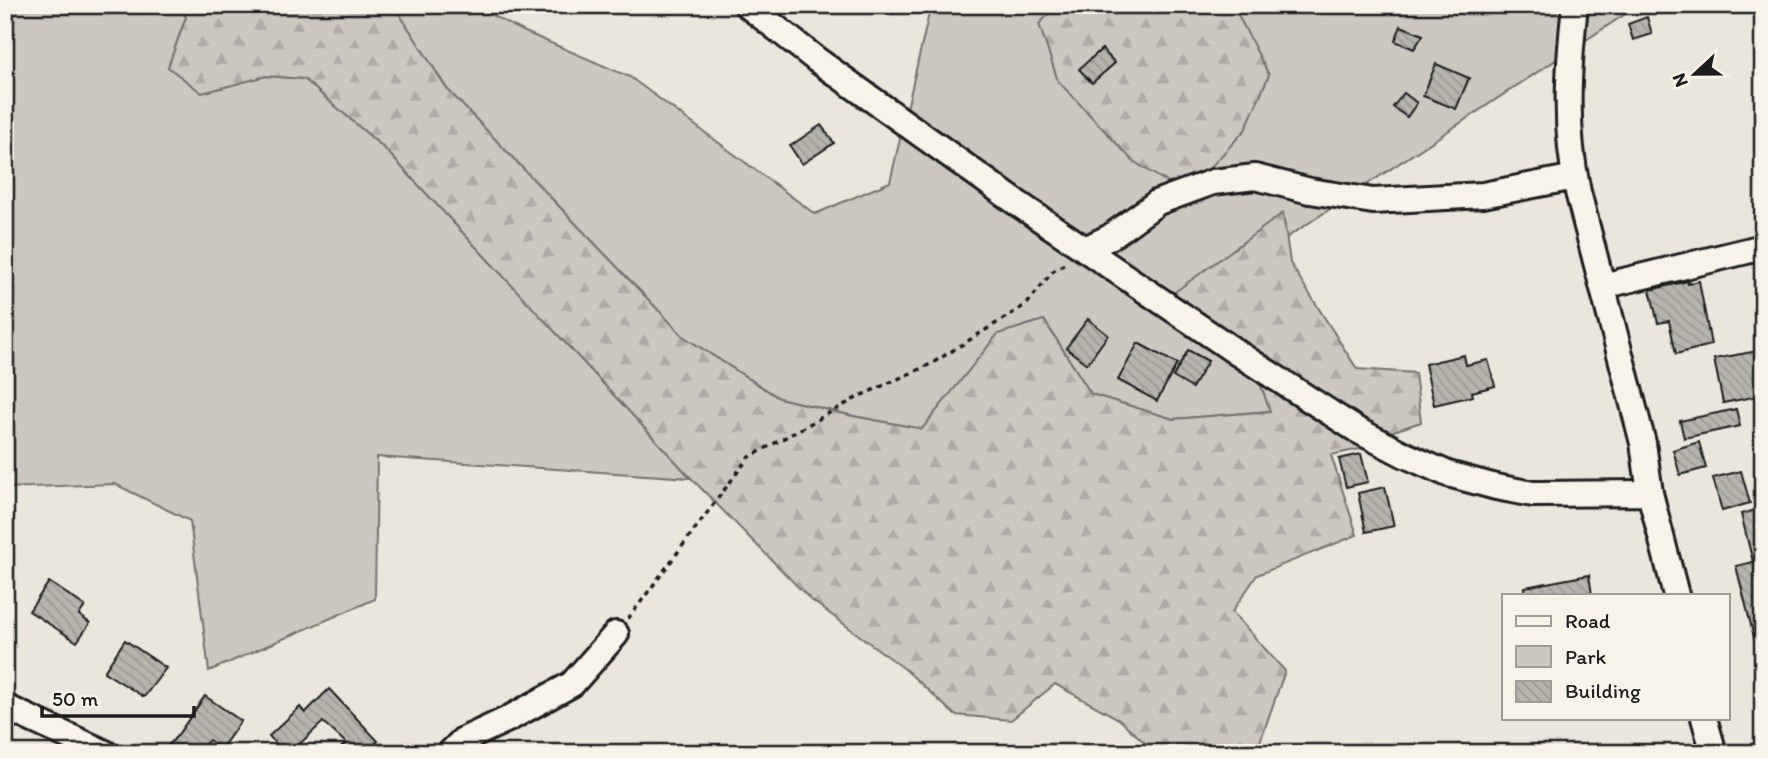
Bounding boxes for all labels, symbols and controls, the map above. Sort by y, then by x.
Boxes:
north arrow [1660,38,1730,108]
text: N [1667,70,1693,90]
legend [1502,594,1730,720]
text: Road [1565,608,1611,633]
text: Park [1565,644,1607,669]
scale bar [42,674,194,718]
text: Building [1565,678,1641,703]
text: 50 m [52,686,99,711]

